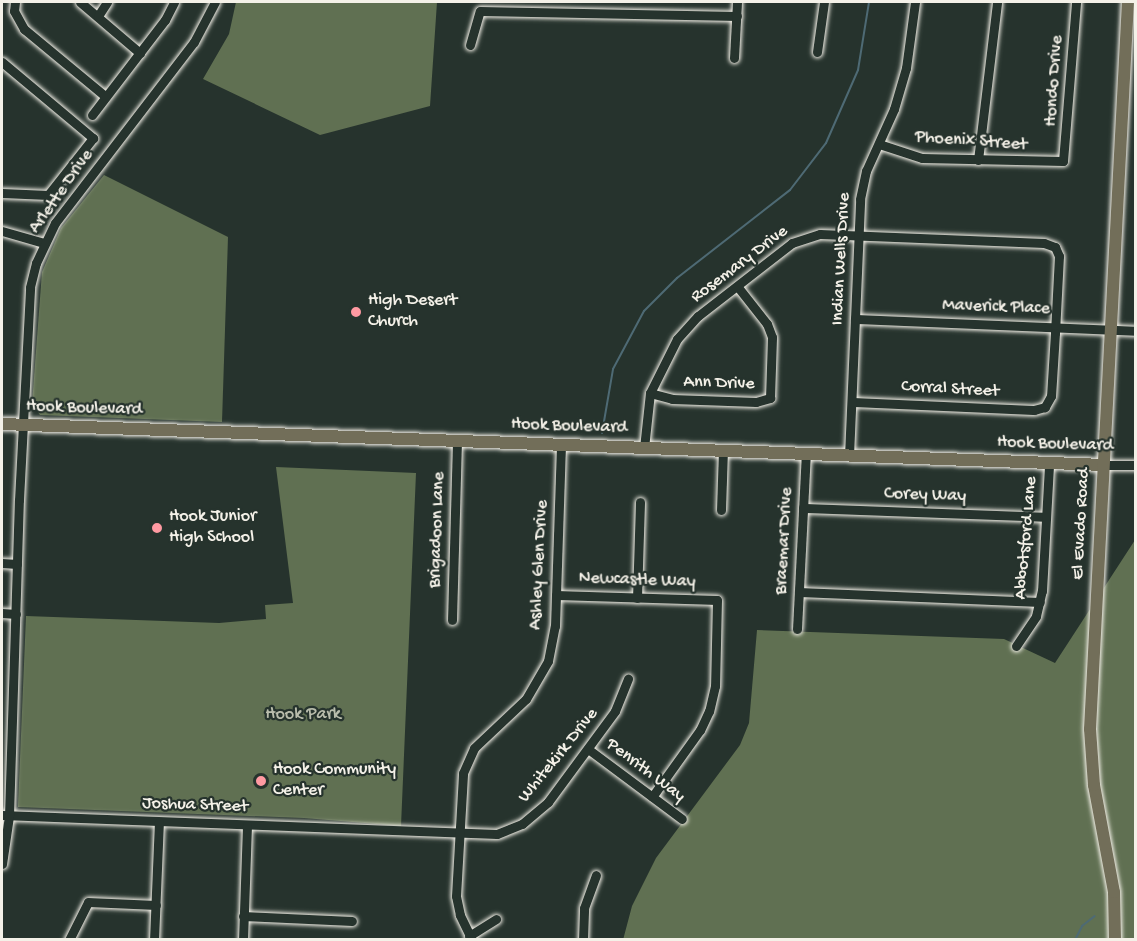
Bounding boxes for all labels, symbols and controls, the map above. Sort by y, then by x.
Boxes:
street label: Hondo Drive [1041,35,1069,127]
street label: Phoenix Street [914,127,1028,157]
street label: Arlette Drive [25,146,99,238]
street label: Indian Wells Drive [828,192,856,326]
street label: Rosemary Drive [687,221,793,309]
place label: High Desert Church [368,291,457,334]
street label: Maverick Place [942,295,1050,321]
marker: High Desert Church [349,305,363,319]
street label: Ann Drive [683,372,755,396]
street label: Corral Street [900,377,1000,403]
street label: Hook Boulevard [25,396,143,422]
street label: Hook Boulevard [510,414,628,440]
street label: Hook Boulevard [996,432,1114,458]
street label: El Evado Road [1068,467,1096,581]
street label: Brigadoon Lane [425,472,451,588]
street label: Abbotsford Lane [1011,476,1043,600]
street label: Corey Way [884,484,966,508]
street label: Braemar Drive [771,487,799,595]
street label: Ashley Glen Drive [526,500,554,630]
place label: Hook Junior High School [169,507,256,550]
marker: Hook Junior High School [150,521,164,535]
street label: Newcastle Way [578,568,696,594]
park label: Hook Park [265,704,341,726]
street label: Whitekirk Drive [514,704,604,808]
street label: Penrith Way [601,734,689,808]
place label: Hook Community Center [273,760,396,802]
marker: Hook Community Center [254,774,268,788]
street label: Joshua Street [142,793,248,819]

